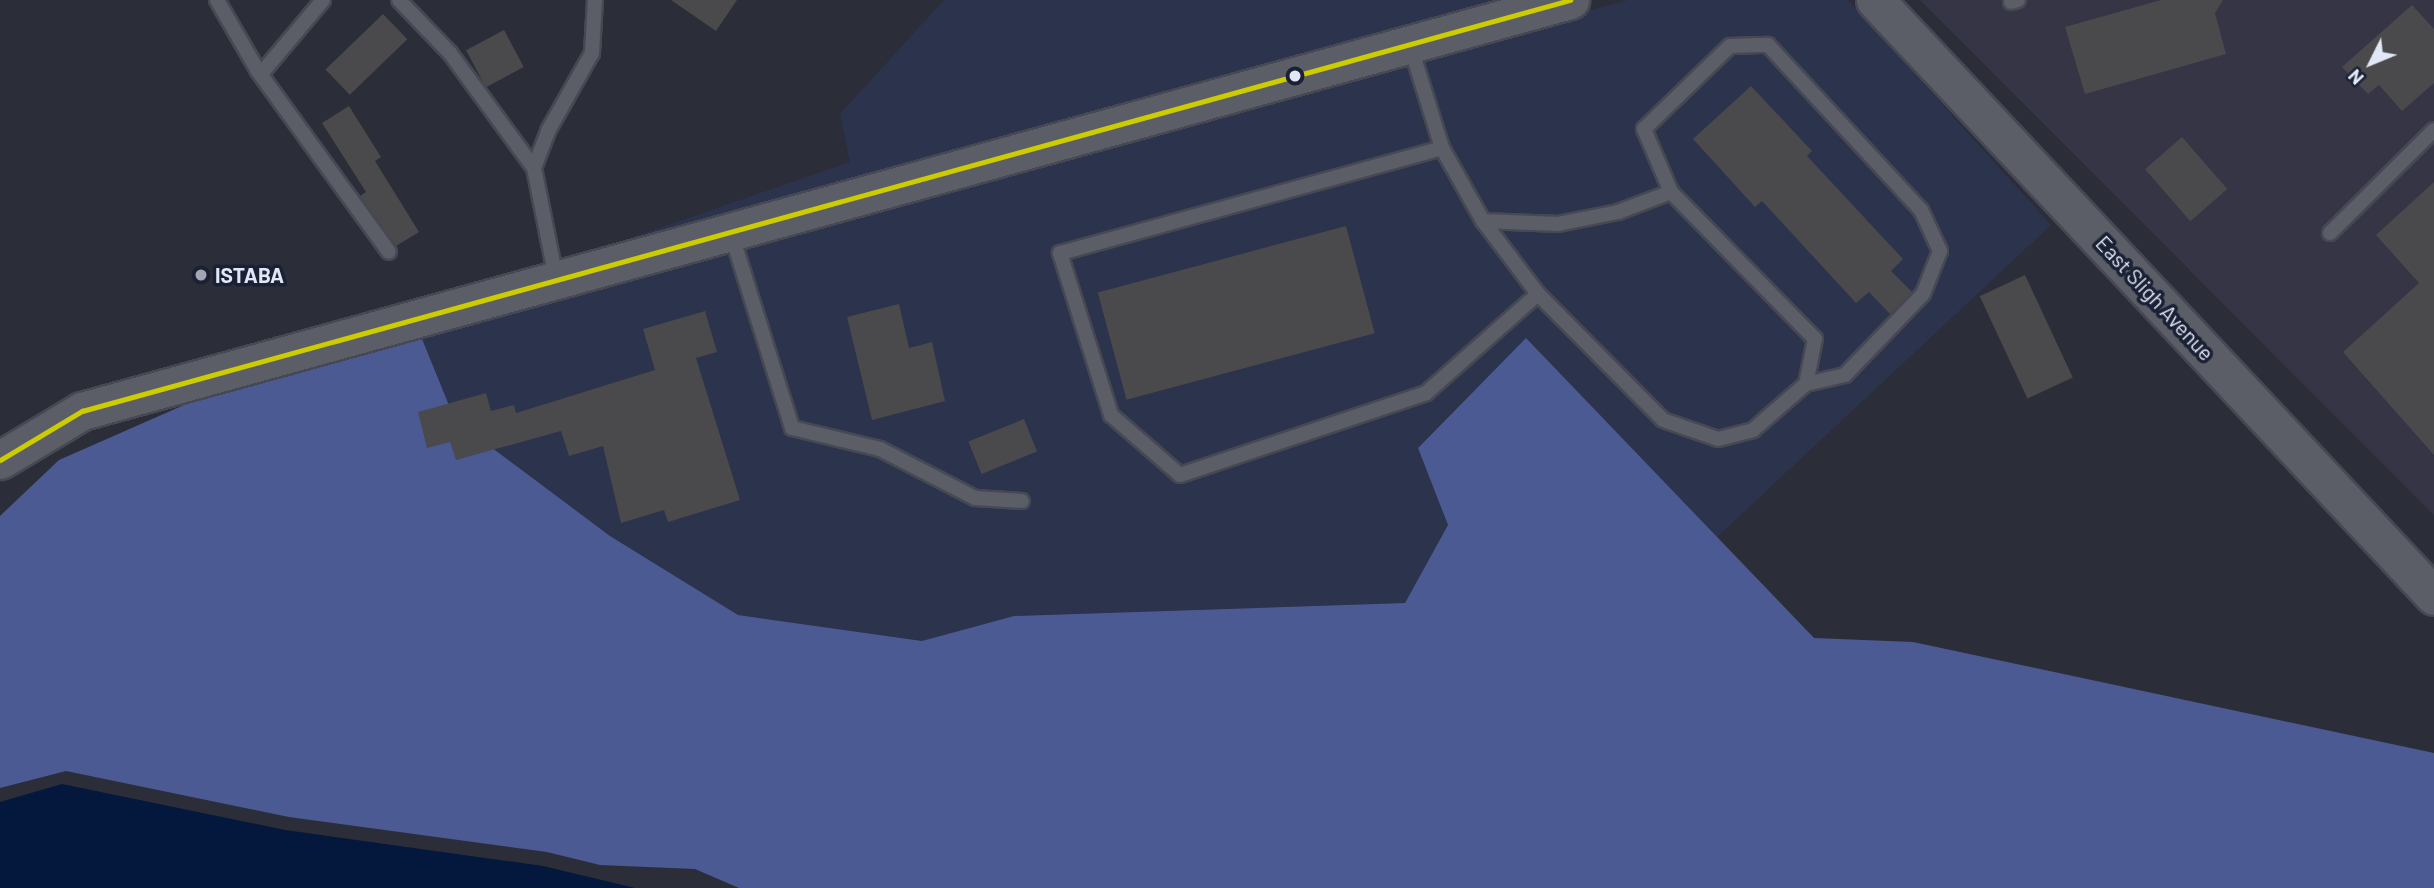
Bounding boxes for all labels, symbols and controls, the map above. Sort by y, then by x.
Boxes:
north arrow [2336,28,2406,98]
text: N [2343,65,2368,90]
unlabelled marker [1288,69,1302,83]
street label: East Sligh Avenue [2091,230,2219,366]
place label: ISTABA [215,262,284,288]
marker: ISTABA [193,267,209,283]

